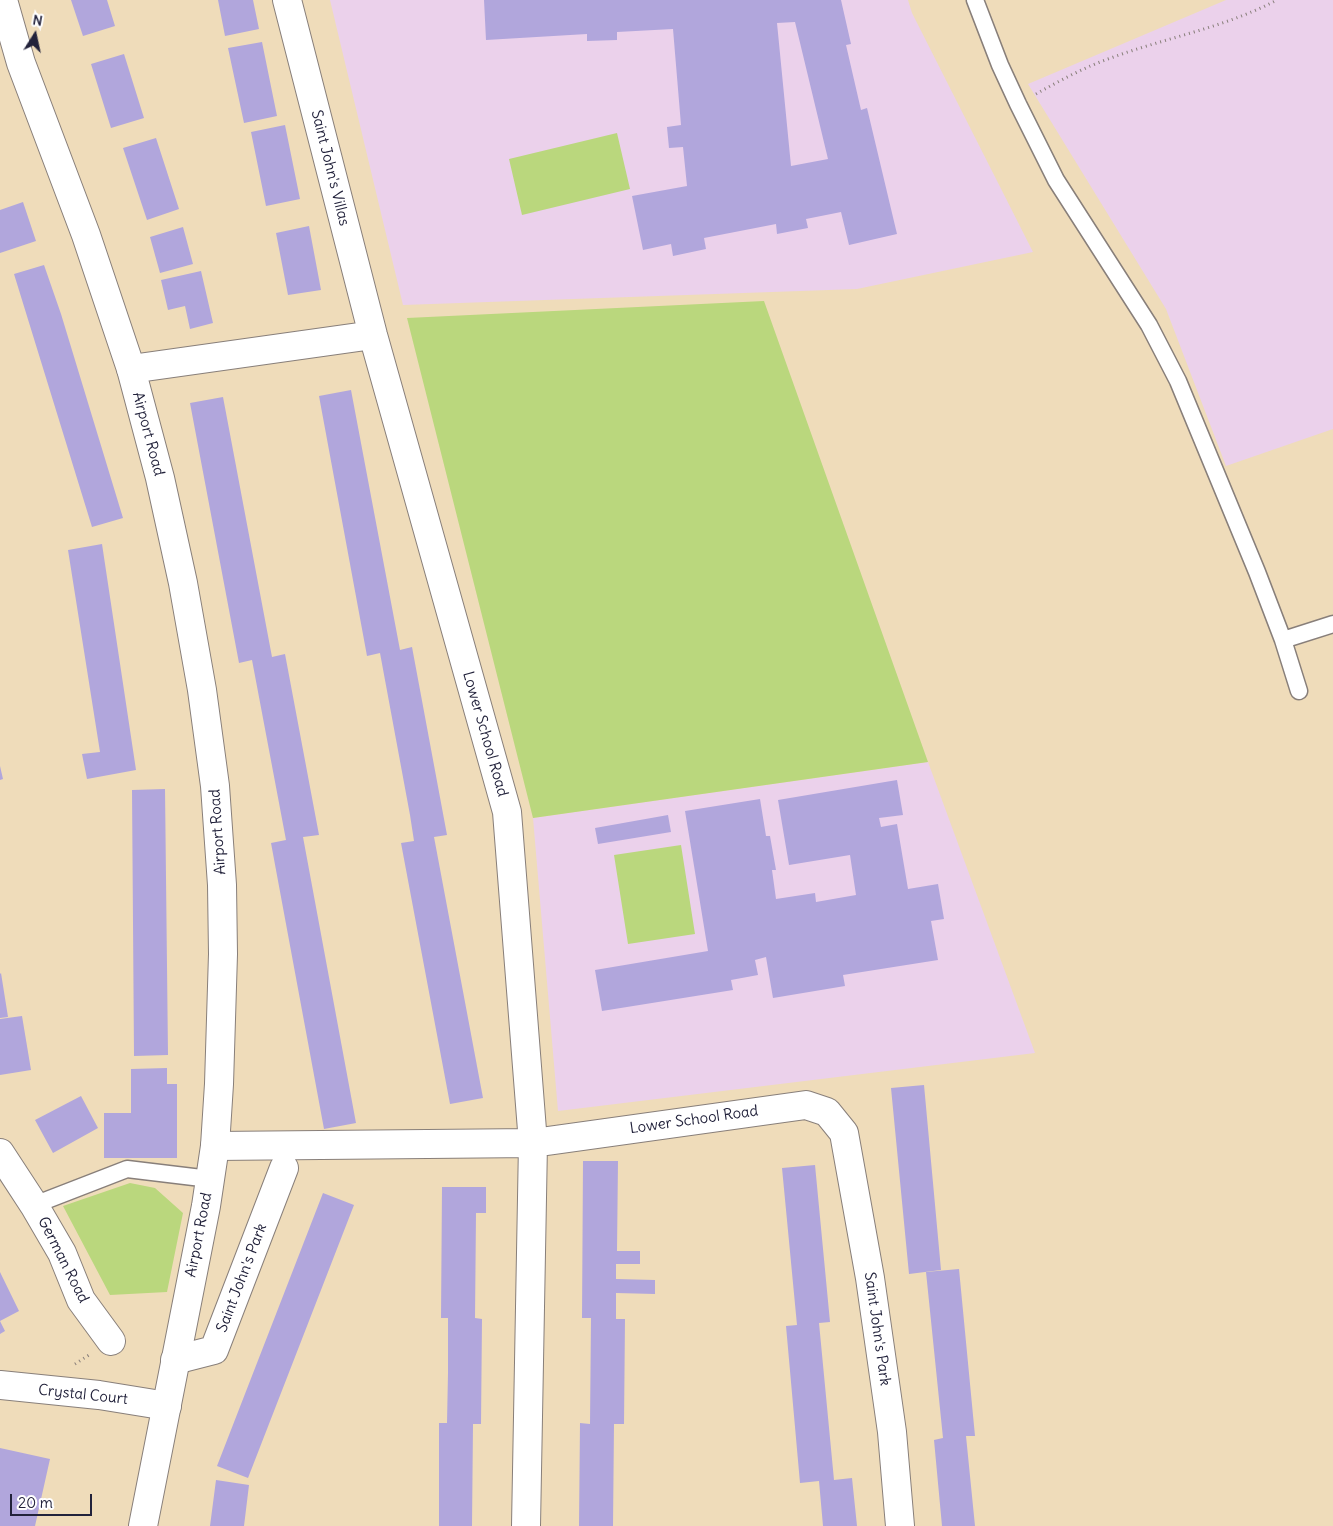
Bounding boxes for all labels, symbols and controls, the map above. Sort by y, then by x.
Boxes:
north arrow [10,10,60,60]
text: N [31,11,44,30]
street label: Saint John's Villas [307,108,353,228]
street label: Airport Road [128,390,168,478]
street label: Lower School Road [458,669,512,799]
street label: Airport Road [206,788,230,876]
street label: Lower School Road [629,1102,759,1138]
street label: Airport Road [182,1191,216,1279]
street label: German Road [34,1214,92,1306]
street label: Saint John's Park [213,1221,271,1335]
street label: Saint John's Park [860,1271,894,1387]
street label: Crystal Court [37,1381,129,1409]
scale bar [12,1484,95,1516]
text: 20 m [18,1493,53,1512]

